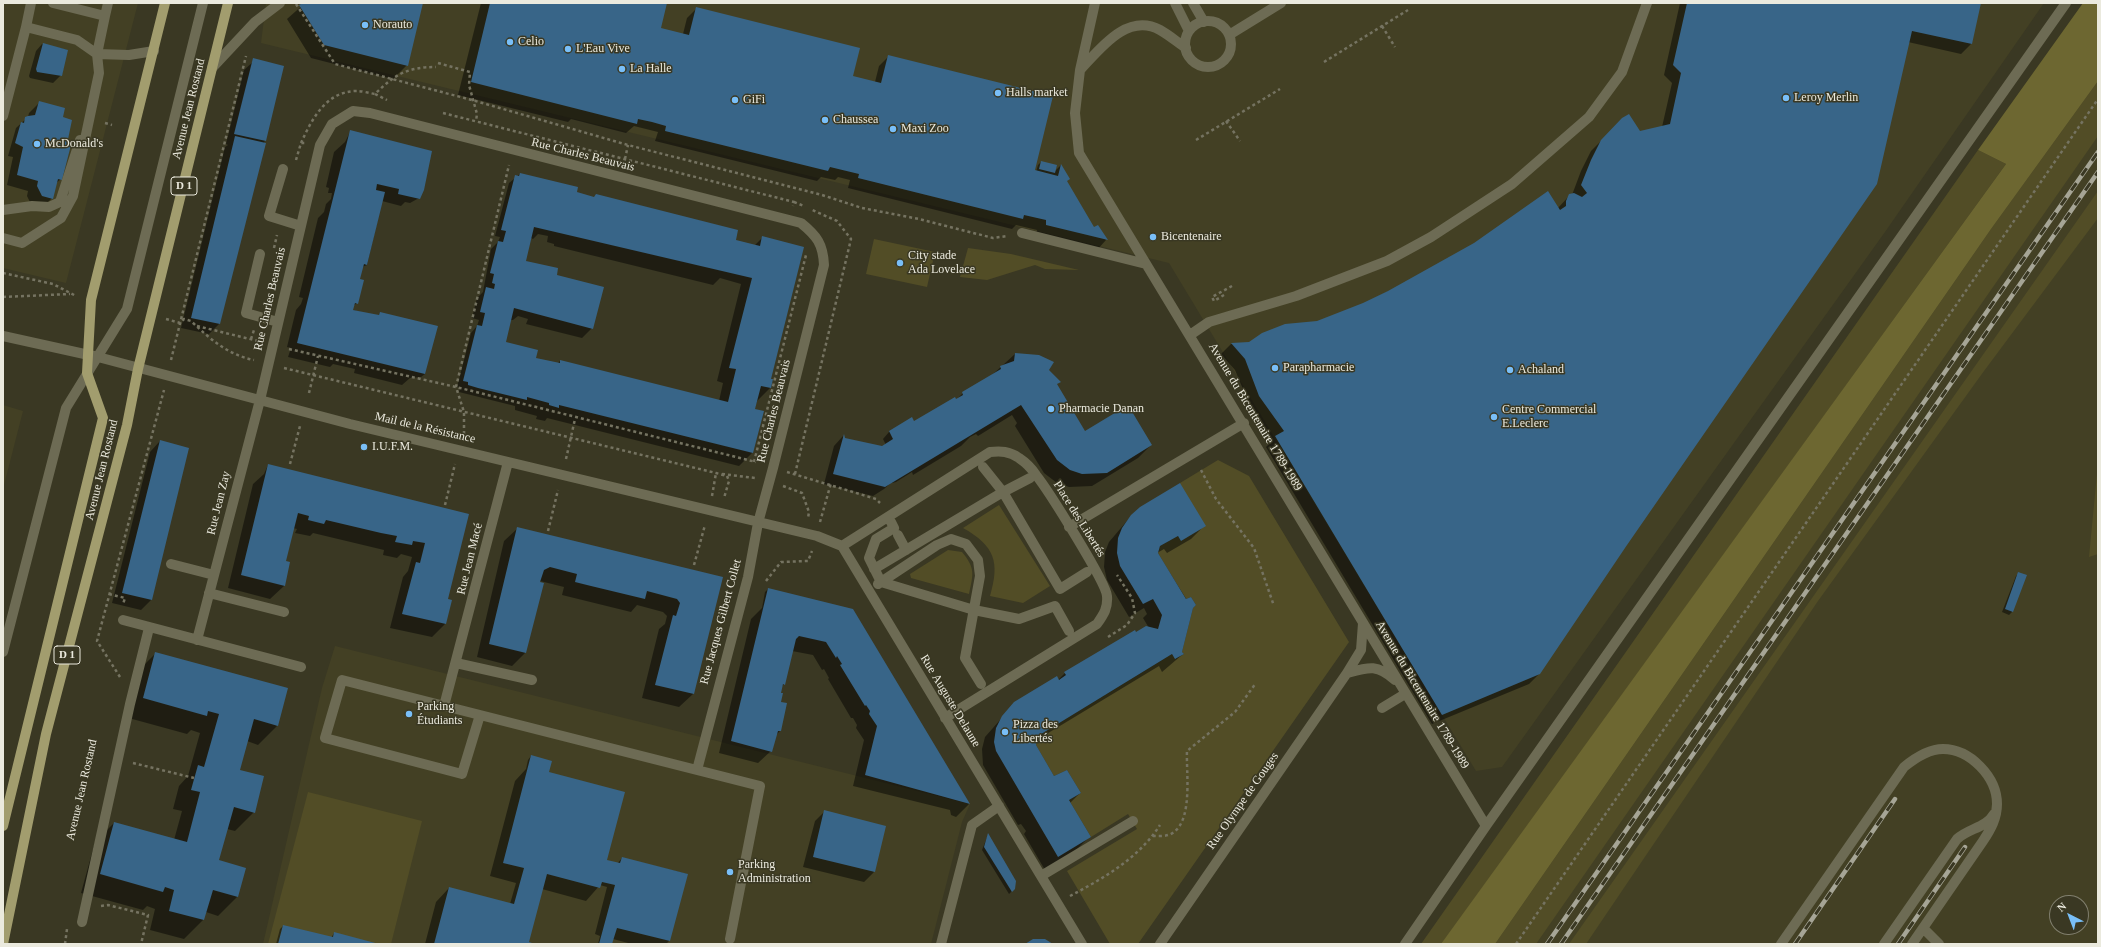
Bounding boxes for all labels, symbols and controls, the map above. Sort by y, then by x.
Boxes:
place label: Norauto [373,18,412,32]
marker: Norauto [360,20,370,30]
place label: Celio [518,35,544,49]
marker: Celio [505,37,515,47]
place label: L'Eau Vive [576,42,630,56]
marker: L'Eau Vive [563,44,573,54]
street label: Avenue Jean Rostand [170,57,208,161]
place label: La Halle [630,62,672,76]
marker: La Halle [617,64,627,74]
place label: Halls market [1006,86,1068,100]
marker: Halls market [993,88,1003,98]
place label: Leroy Merlin [1794,91,1858,105]
place label: GiFi [743,93,765,107]
marker: Leroy Merlin [1781,93,1791,103]
marker: GiFi [730,95,740,105]
place label: Chaussea [833,113,878,127]
marker: Chaussea [820,115,830,125]
place label: Maxi Zoo [901,122,949,136]
marker: Maxi Zoo [888,124,898,134]
street label: Rue Charles Beauvais [530,135,636,175]
place label: McDonald's [45,137,103,151]
marker: McDonald's [32,139,42,149]
road number: D 1 [171,177,197,195]
place label: Bicentenaire [1161,230,1222,244]
marker: Bicentenaire [1148,232,1158,242]
street label: Rue Charles Beauvais [251,246,289,352]
place label: City stade Ada Lovelace [908,249,975,277]
marker: City stade Ada Lovelace [895,258,905,268]
street label: Avenue du Bicentenaire 1789-1989 [1205,340,1305,494]
street label: Rue Charles Beauvais [754,358,794,464]
place label: Parapharmacie [1283,361,1354,375]
marker: Parapharmacie [1270,363,1280,373]
place label: Achaland [1518,363,1564,377]
marker: Achaland [1505,365,1515,375]
place label: Pharmacie Danan [1059,402,1144,416]
place label: Centre Commercial E.Leclerc [1502,403,1596,431]
marker: Pharmacie Danan [1046,404,1056,414]
street label: Mail de la Résistance [373,409,477,447]
marker: Centre Commercial E.Leclerc [1489,412,1499,422]
street label: Avenue Jean Rostand [83,418,121,522]
place label: I.U.F.M. [372,440,413,454]
marker: I.U.F.M. [359,442,369,452]
street label: Rue Jean Zay [204,470,234,536]
street label: Place des Libertés [1050,478,1108,560]
street label: Rue Jean Macé [454,522,486,596]
street label: Rue Jacques Gilbert Collet [697,558,745,686]
street label: Avenue du Bicentenaire 1789-1989 [1372,618,1472,772]
road number: D 1 [54,646,80,664]
street label: Rue Auguste Delaune [917,652,983,750]
place label: Parking Étudiants [417,700,462,728]
marker: Parking Étudiants [404,709,414,719]
place label: Pizza des Libertés [1013,718,1058,746]
marker: Pizza des Libertés [1000,727,1010,737]
street label: Avenue Jean Rostand [63,738,101,842]
street label: Rue Olympe de Gouges [1204,750,1282,852]
place label: Parking Administration [738,858,811,886]
marker: Parking Administration [725,867,735,877]
north arrow [2049,895,2089,935]
text: N [2055,900,2069,914]

